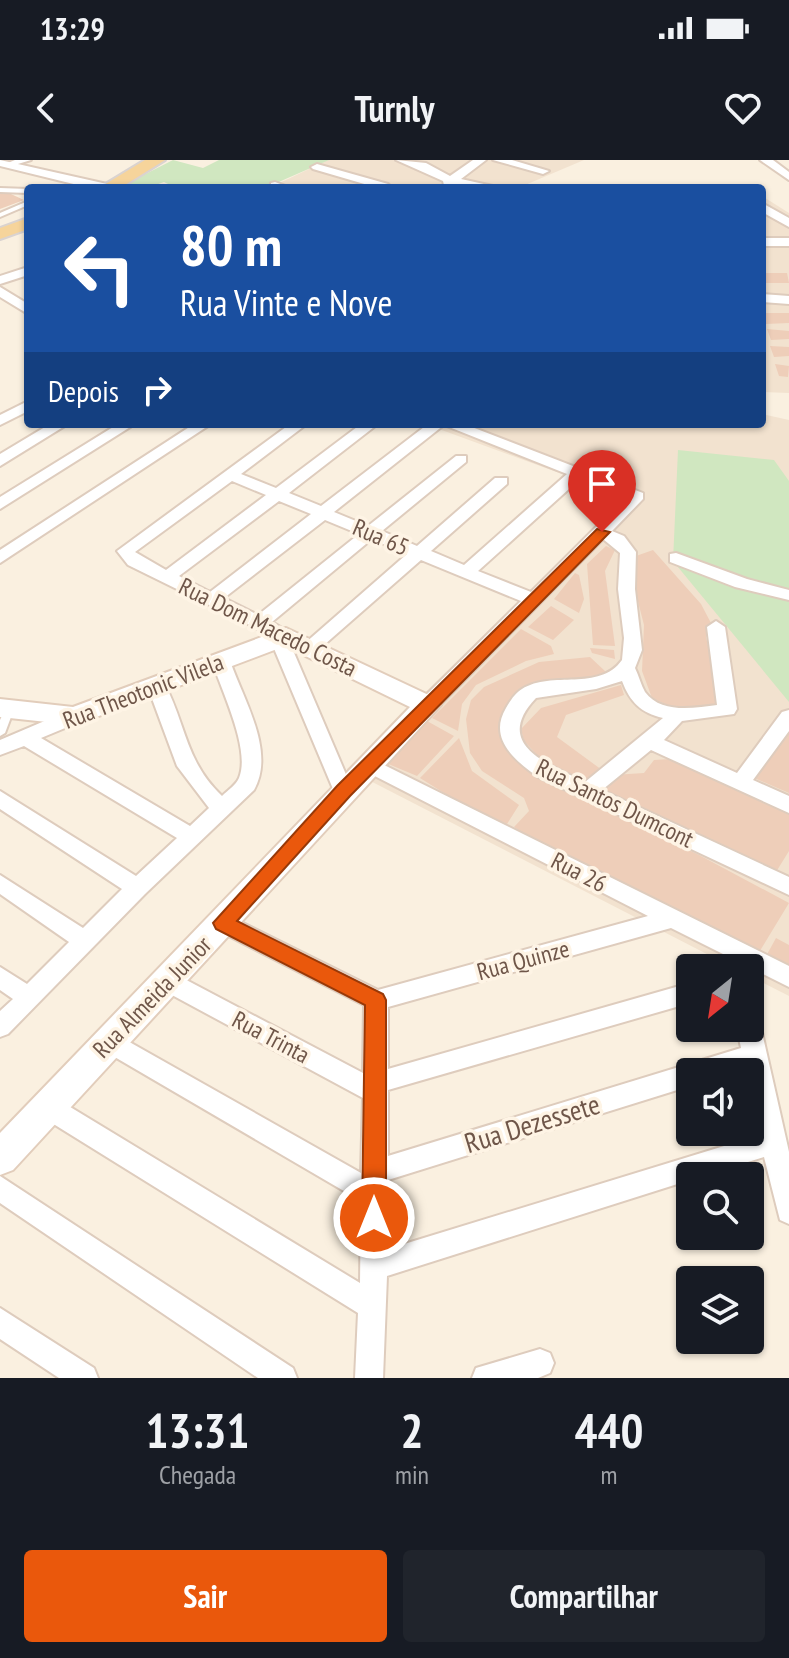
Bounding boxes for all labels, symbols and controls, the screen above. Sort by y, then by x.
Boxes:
text: 13:29 [40,9,105,48]
text: Turnly [355,85,434,132]
icon: back [24,86,68,130]
icon: heart [721,86,765,130]
text: 80 m [180,209,282,281]
icon: left [48,216,152,320]
text: Rua Vinte e Nove [180,279,392,326]
icon: right [135,368,179,412]
text: Depois [48,371,119,410]
pin [568,450,636,532]
icon: arrive [580,462,624,506]
street label: Rua 65 [348,511,414,563]
street label: Rua Dom Macedo Costa [174,571,362,683]
street label: Rua Theotonic Vilela [58,646,228,736]
street label: Rua Santos Dumcont [531,752,699,855]
street label: Rua 26 [546,845,612,899]
street label: Rua Almeida Junior [86,929,218,1064]
street label: Rua Quinze [473,933,573,987]
north arrow [676,954,764,1042]
map controls [676,954,764,1354]
street label: Rua Trinta [227,1004,315,1070]
button: sound [676,1058,764,1146]
street label: Rua Dezessete [460,1085,604,1161]
button: search [676,1162,764,1250]
position arrow [332,1176,416,1260]
button: layers [676,1266,764,1354]
text: 13:31 [146,1399,249,1461]
text: 2 [401,1399,423,1461]
text: 440 [575,1399,643,1461]
text: Chegada [159,1458,236,1491]
text: min [395,1458,429,1491]
text: m [601,1458,617,1491]
button: Sair [24,1550,387,1642]
button: Compartilhar [403,1550,765,1642]

